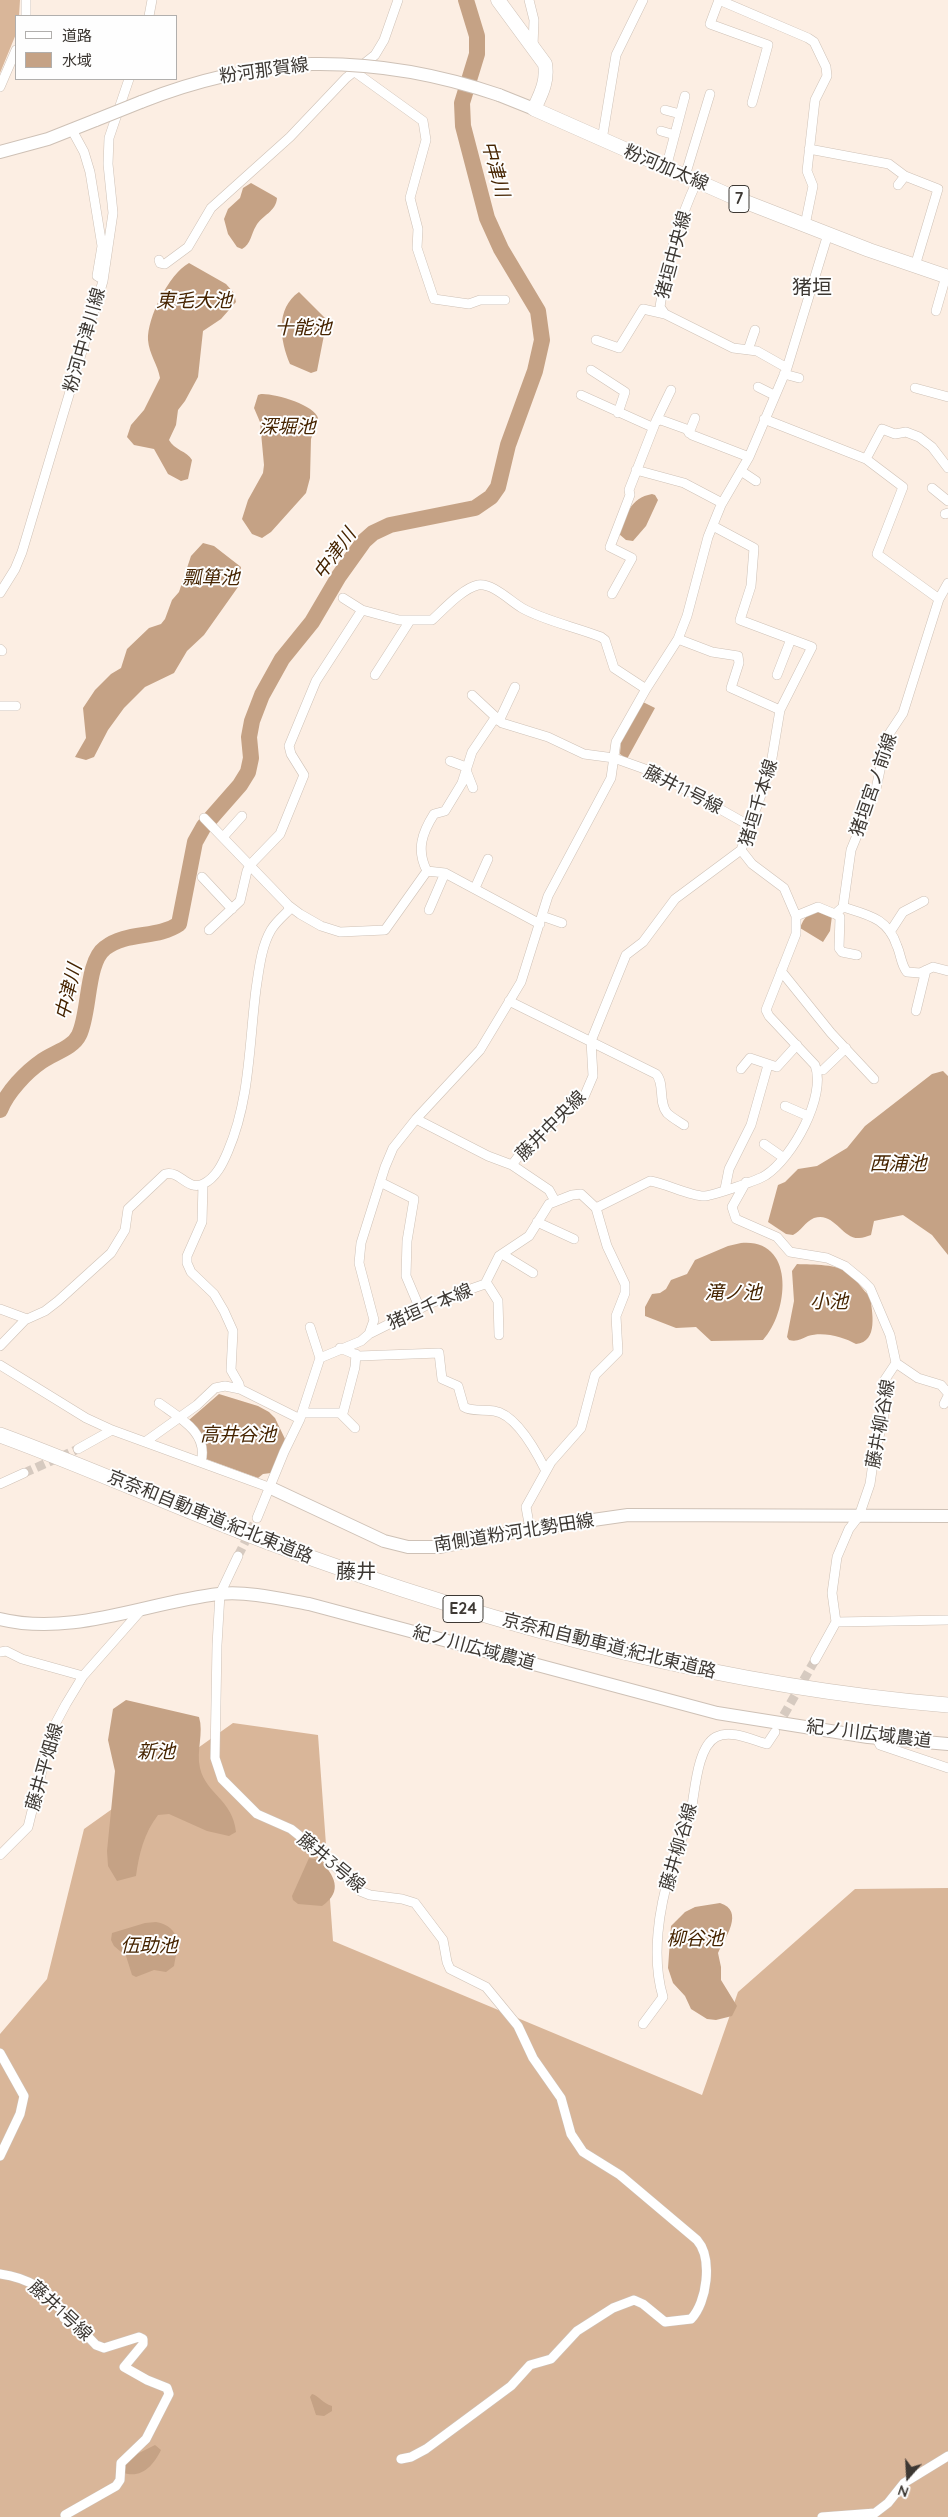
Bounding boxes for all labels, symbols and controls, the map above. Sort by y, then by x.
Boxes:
legend [15,15,178,80]
text: 道路 [62,26,92,45]
text: 水域 [62,51,92,70]
street label: 粉河那賀線 [218,54,310,88]
water label: 中津川 [477,139,513,199]
street label: 粉河加太線 [620,140,712,196]
road number: 7 [729,185,749,212]
street label: 猪垣中央線 [652,209,696,301]
district label: 猪垣 [792,276,832,300]
street label: 粉河中津川線 [60,285,110,395]
water label: 東毛大池 [156,290,232,312]
water label: 十能池 [275,317,331,339]
water label: 深堀池 [259,416,315,438]
water label: 中津川 [309,524,361,584]
water label: 瓢箪池 [183,567,239,589]
street label: 猪垣宮ノ前線 [846,730,902,840]
street label: 猪垣千本線 [736,757,782,849]
street label: 藤井11号線 [640,761,726,819]
water label: 中津川 [51,962,87,1022]
street label: 藤井中央線 [512,1087,590,1165]
water label: 西浦池 [870,1153,926,1175]
street label: 猪垣千本線 [384,1279,476,1335]
water label: 滝ノ池 [705,1282,761,1304]
water label: 小池 [810,1291,848,1313]
street label: 藤井柳谷線 [863,1378,899,1470]
water label: 高井谷池 [200,1424,276,1446]
street label: 京奈和自動車道;紀北東道路 [104,1466,316,1568]
street label: 南側道粉河北勢田線 [432,1510,596,1556]
district label: 藤井 [336,1560,376,1584]
road number: E24 [443,1596,483,1622]
street label: 京奈和自動車道;紀北東道路 [500,1609,718,1683]
street label: 紀ノ川広域農道 [410,1621,538,1675]
street label: 紀ノ川広域農道 [805,1716,933,1752]
street label: 藤井平畑線 [22,1721,68,1813]
water label: 新池 [137,1741,175,1763]
street label: 藤井柳谷線 [656,1801,702,1893]
street label: 藤井3号線 [293,1829,369,1897]
water label: 柳谷池 [667,1928,723,1950]
water label: 伍助池 [121,1935,177,1957]
street label: 藤井1号線 [24,2276,96,2346]
north arrow [883,2452,933,2502]
text: N [895,2481,911,2501]

